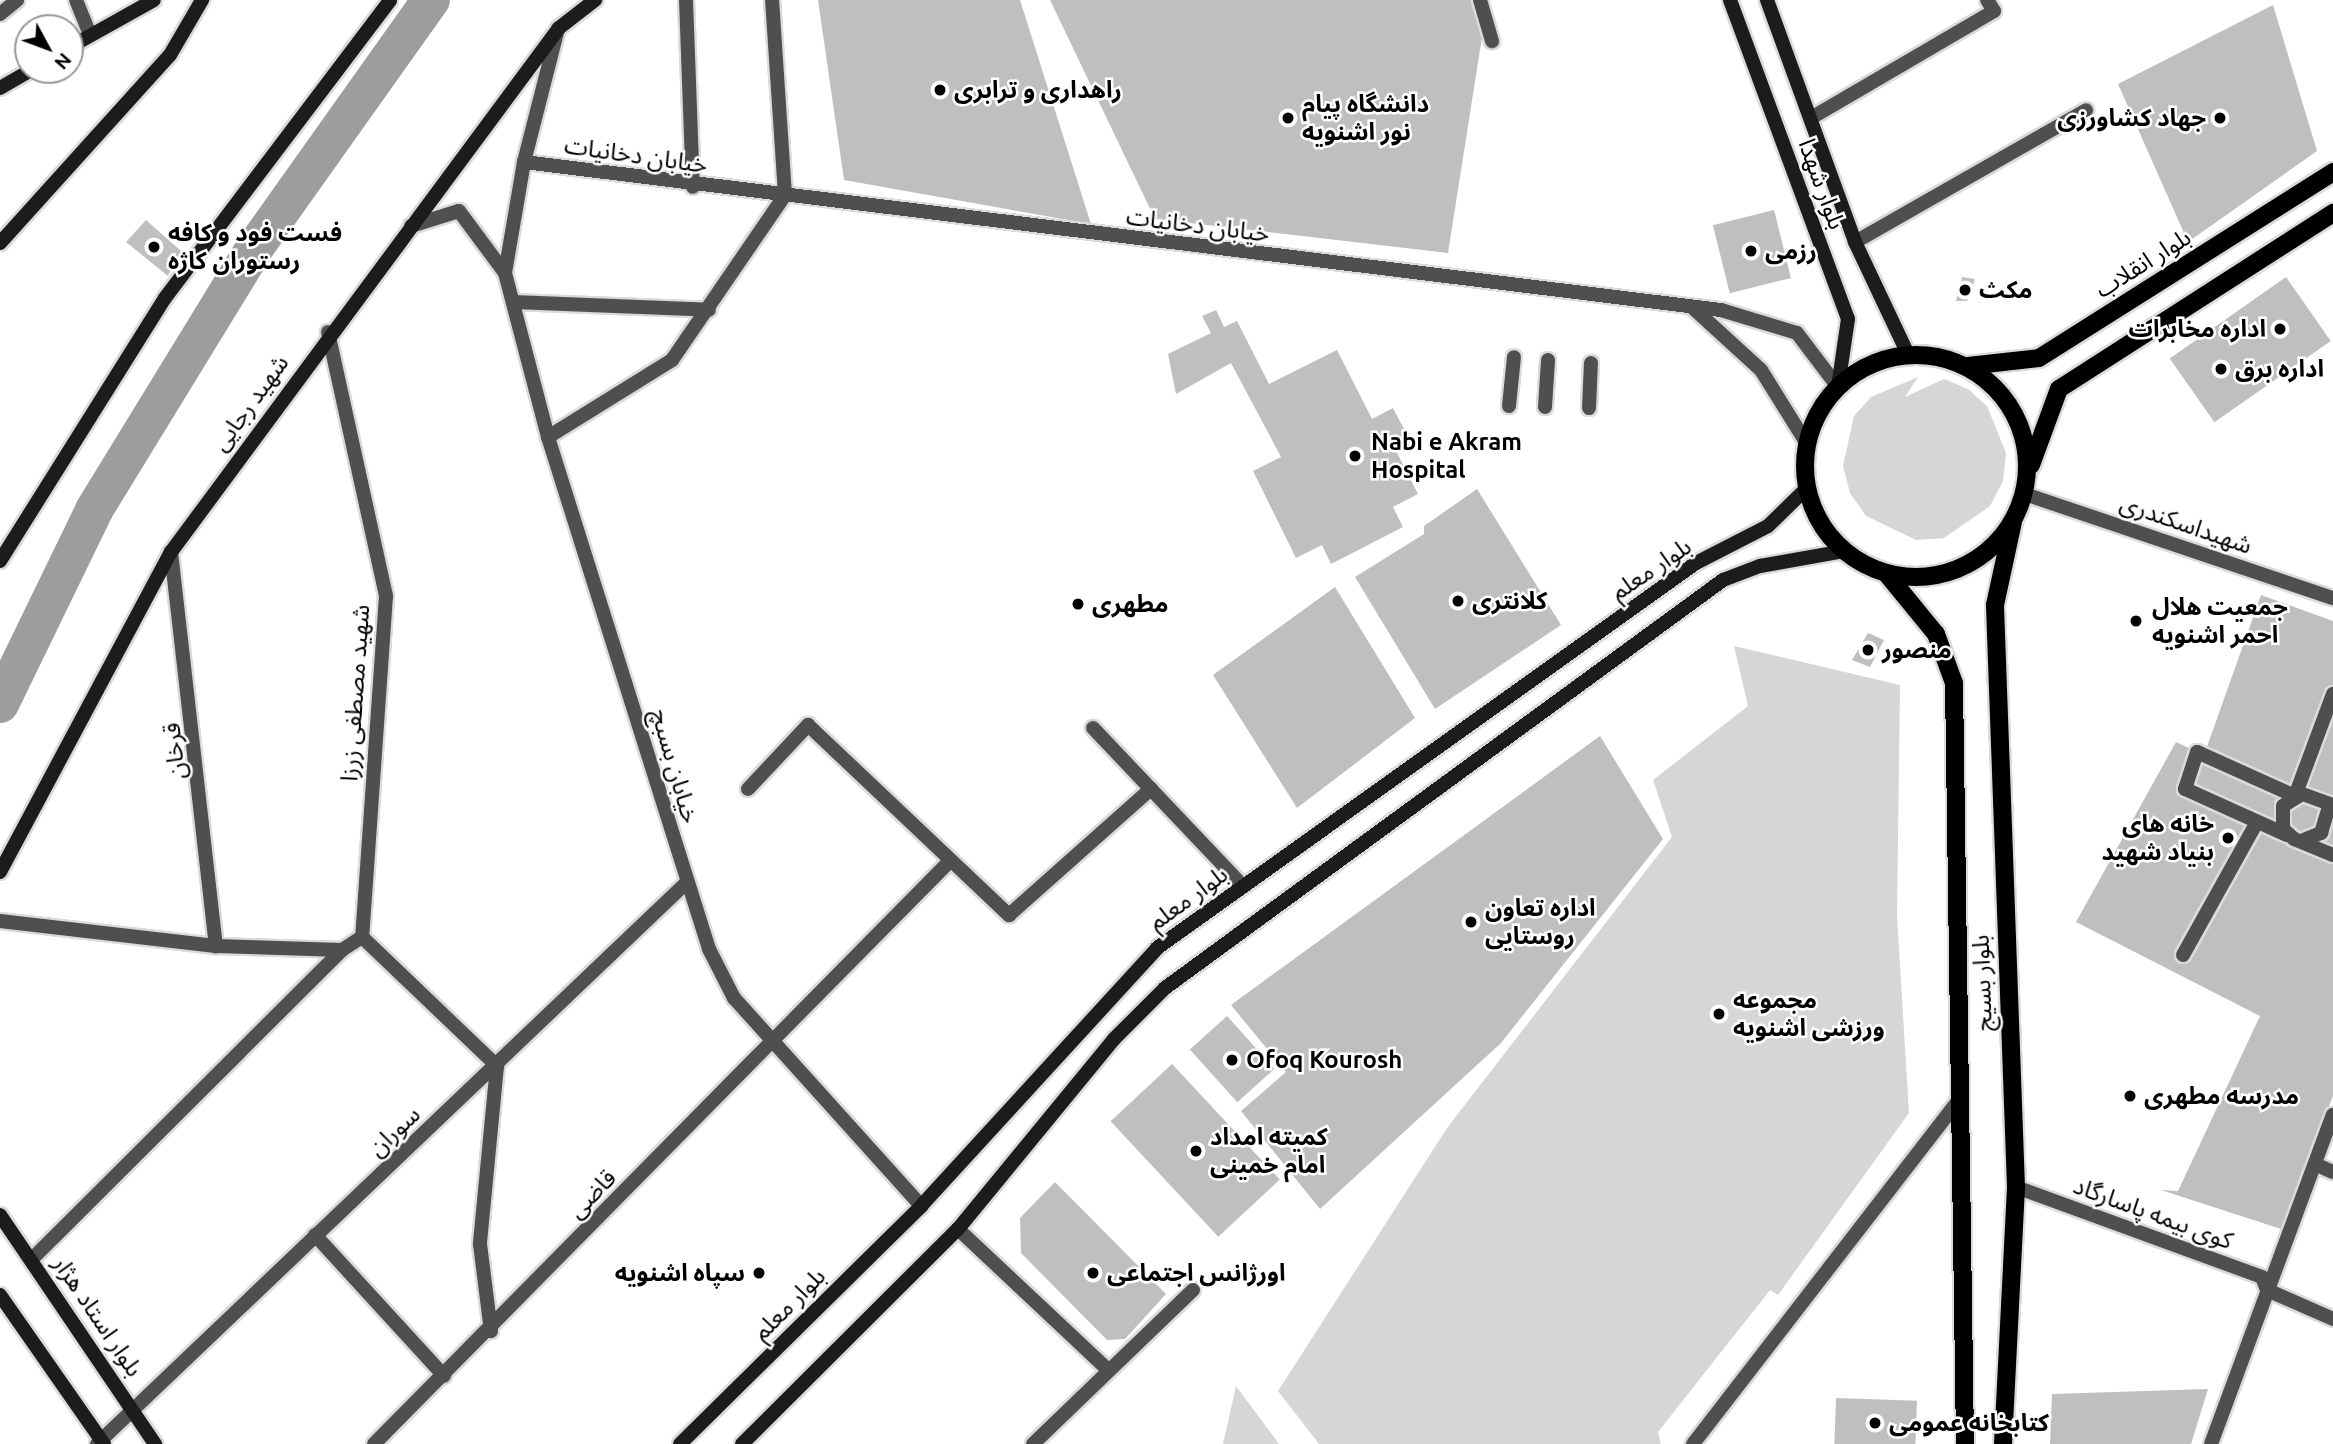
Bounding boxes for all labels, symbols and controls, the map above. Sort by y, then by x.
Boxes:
north arrow [14,14,84,84]
text: N [50,49,76,74]
place label: راهداری و ترابری [954,76,1122,104]
marker: راهداری و ترابری [932,82,948,98]
place label: دانشگاه پیام نور اشنویه [1302,90,1429,146]
place label: جهاد کشاورزی [2057,104,2206,132]
marker: دانشگاه پیام نور اشنویه [1280,110,1296,126]
marker: جهاد کشاورزی [2212,110,2228,126]
street label: خیابان دخانیات [563,131,709,179]
street label: بلوار شهدا [1792,135,1852,233]
street label: خیابان دخانیات [1125,202,1271,248]
place label: فست فود و کافه رستوران کاژه [168,219,342,275]
street label: بلوار انقلاب [2090,222,2196,304]
place label: رزمی [1765,237,1817,265]
marker: فست فود و کافه رستوران کاژه [146,239,162,255]
marker: رزمی [1743,243,1759,259]
place label: مکث [1979,276,2033,304]
marker: مکث [1957,282,1973,298]
place label: اداره مخابرات [2128,315,2266,343]
marker: اداره مخابرات [2272,321,2288,337]
street label: شهید رجایی [205,349,295,457]
place label: اداره برق [2235,355,2324,383]
marker: اداره برق [2213,361,2229,377]
place label: Nabi e Akram Hospital [1371,428,1522,484]
marker: Nabi e Akram Hospital [1345,446,1365,466]
street label: شهیداسکندری [2116,488,2256,560]
street label: بلوار معلم [1605,532,1697,606]
place label: کلانتری [1472,587,1547,615]
place label: مطهری [1092,590,1168,618]
marker: کلانتری [1450,593,1466,609]
place label: جمعیت هلال احمر اشنویه [2152,593,2288,649]
marker: مطهری [1070,596,1086,612]
street label: شهید مصطفی زرزا [334,604,376,782]
marker: جمعیت هلال احمر اشنویه [2126,611,2146,631]
place label: منصور [1882,636,1952,664]
marker: منصور [1860,642,1876,658]
street label: خیابان بسبچ [645,705,705,827]
street label: قرخان [157,721,191,781]
place label: خانه های بنیاد شهید [2102,810,2214,866]
marker: خانه های بنیاد شهید [2220,830,2236,846]
street label: بلوار معلم [1143,860,1233,936]
place label: اداره تعاون روستایی [1485,894,1596,950]
marker: اداره تعاون روستایی [1463,914,1479,930]
street label: بلوار بسیج [1966,934,1998,1032]
place label: مجموعه ورزشی اشنویه [1733,986,1885,1042]
marker: مجموعه ورزشی اشنویه [1711,1006,1727,1022]
place label: Ofoq Kourosh [1246,1046,1402,1074]
marker: Ofoq Kourosh [1224,1052,1240,1068]
place label: مدرسه مطهری [2144,1082,2299,1110]
marker: مدرسه مطهری [2122,1088,2138,1104]
street label: سوران [362,1100,426,1162]
place label: کمیته امداد امام خمینی [1210,1123,1328,1179]
marker: کمیته امداد امام خمینی [1188,1143,1204,1159]
street label: قاضی [562,1163,622,1225]
street label: کوی بیمه پاسارگاد [2069,1171,2237,1255]
street label: بلوار استاد هژار [47,1250,149,1382]
place label: سپاه اشنویه [615,1259,745,1287]
place label: اورژانس اجتماعی [1107,1259,1286,1287]
street label: بلوار معلم [747,1262,831,1346]
marker: سپاه اشنویه [751,1265,767,1281]
marker: اورژانس اجتماعی [1085,1265,1101,1281]
place label: کتابخانه عمومی [1889,1409,2049,1437]
marker: کتابخانه عمومی [1867,1415,1883,1431]

